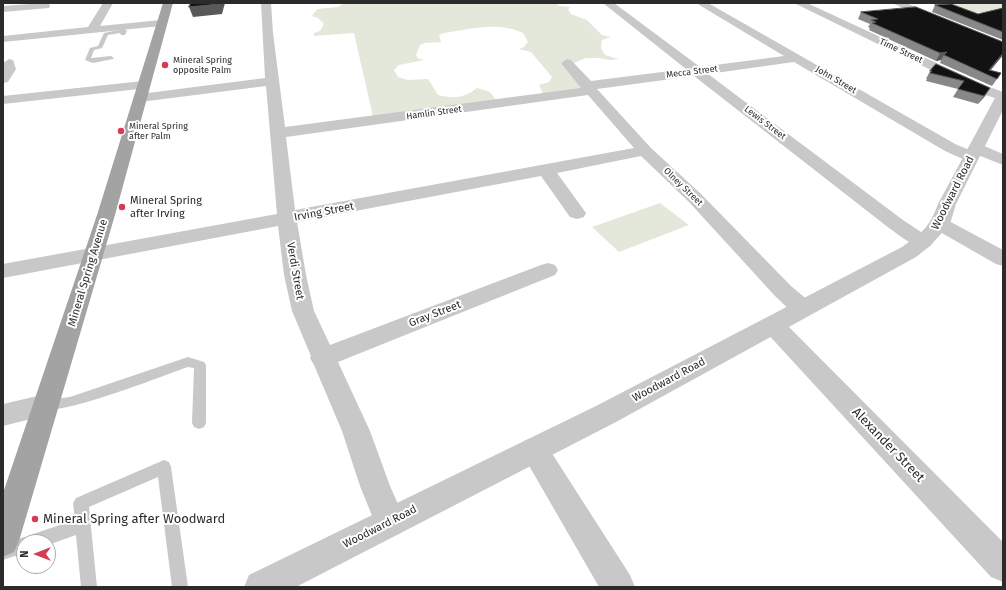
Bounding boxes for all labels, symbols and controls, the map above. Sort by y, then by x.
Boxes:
street label: Time Street [878,36,924,66]
place label: Mineral Spring opposite Palm [173,55,232,76]
marker: Mineral Spring opposite Palm [160,60,170,70]
street label: Mecca Street [666,63,718,81]
street label: John Street [814,64,858,96]
street label: Hamlin Street [406,104,462,122]
street label: Lewis Street [742,104,788,142]
place label: Mineral Spring after Palm [129,121,188,142]
marker: Mineral Spring after Palm [116,126,126,136]
street label: Woodward Road [929,154,977,232]
street label: Olney Street [661,166,705,208]
place label: Mineral Spring after Irving [130,194,202,220]
street label: Irving Street [293,200,355,224]
marker: Mineral Spring after Irving [117,202,127,212]
street label: Mineral Spring Avenue [65,218,111,328]
street label: Verdi Street [283,241,307,301]
street label: Gray Street [407,298,463,330]
street label: Woodward Road [630,355,708,405]
street label: Alexander Street [849,404,927,486]
street label: Woodward Road [341,503,419,551]
place label: Mineral Spring after Woodward [43,511,225,527]
marker: Mineral Spring after Woodward [30,514,40,524]
north arrow [16,534,56,574]
text: N [18,550,31,558]

